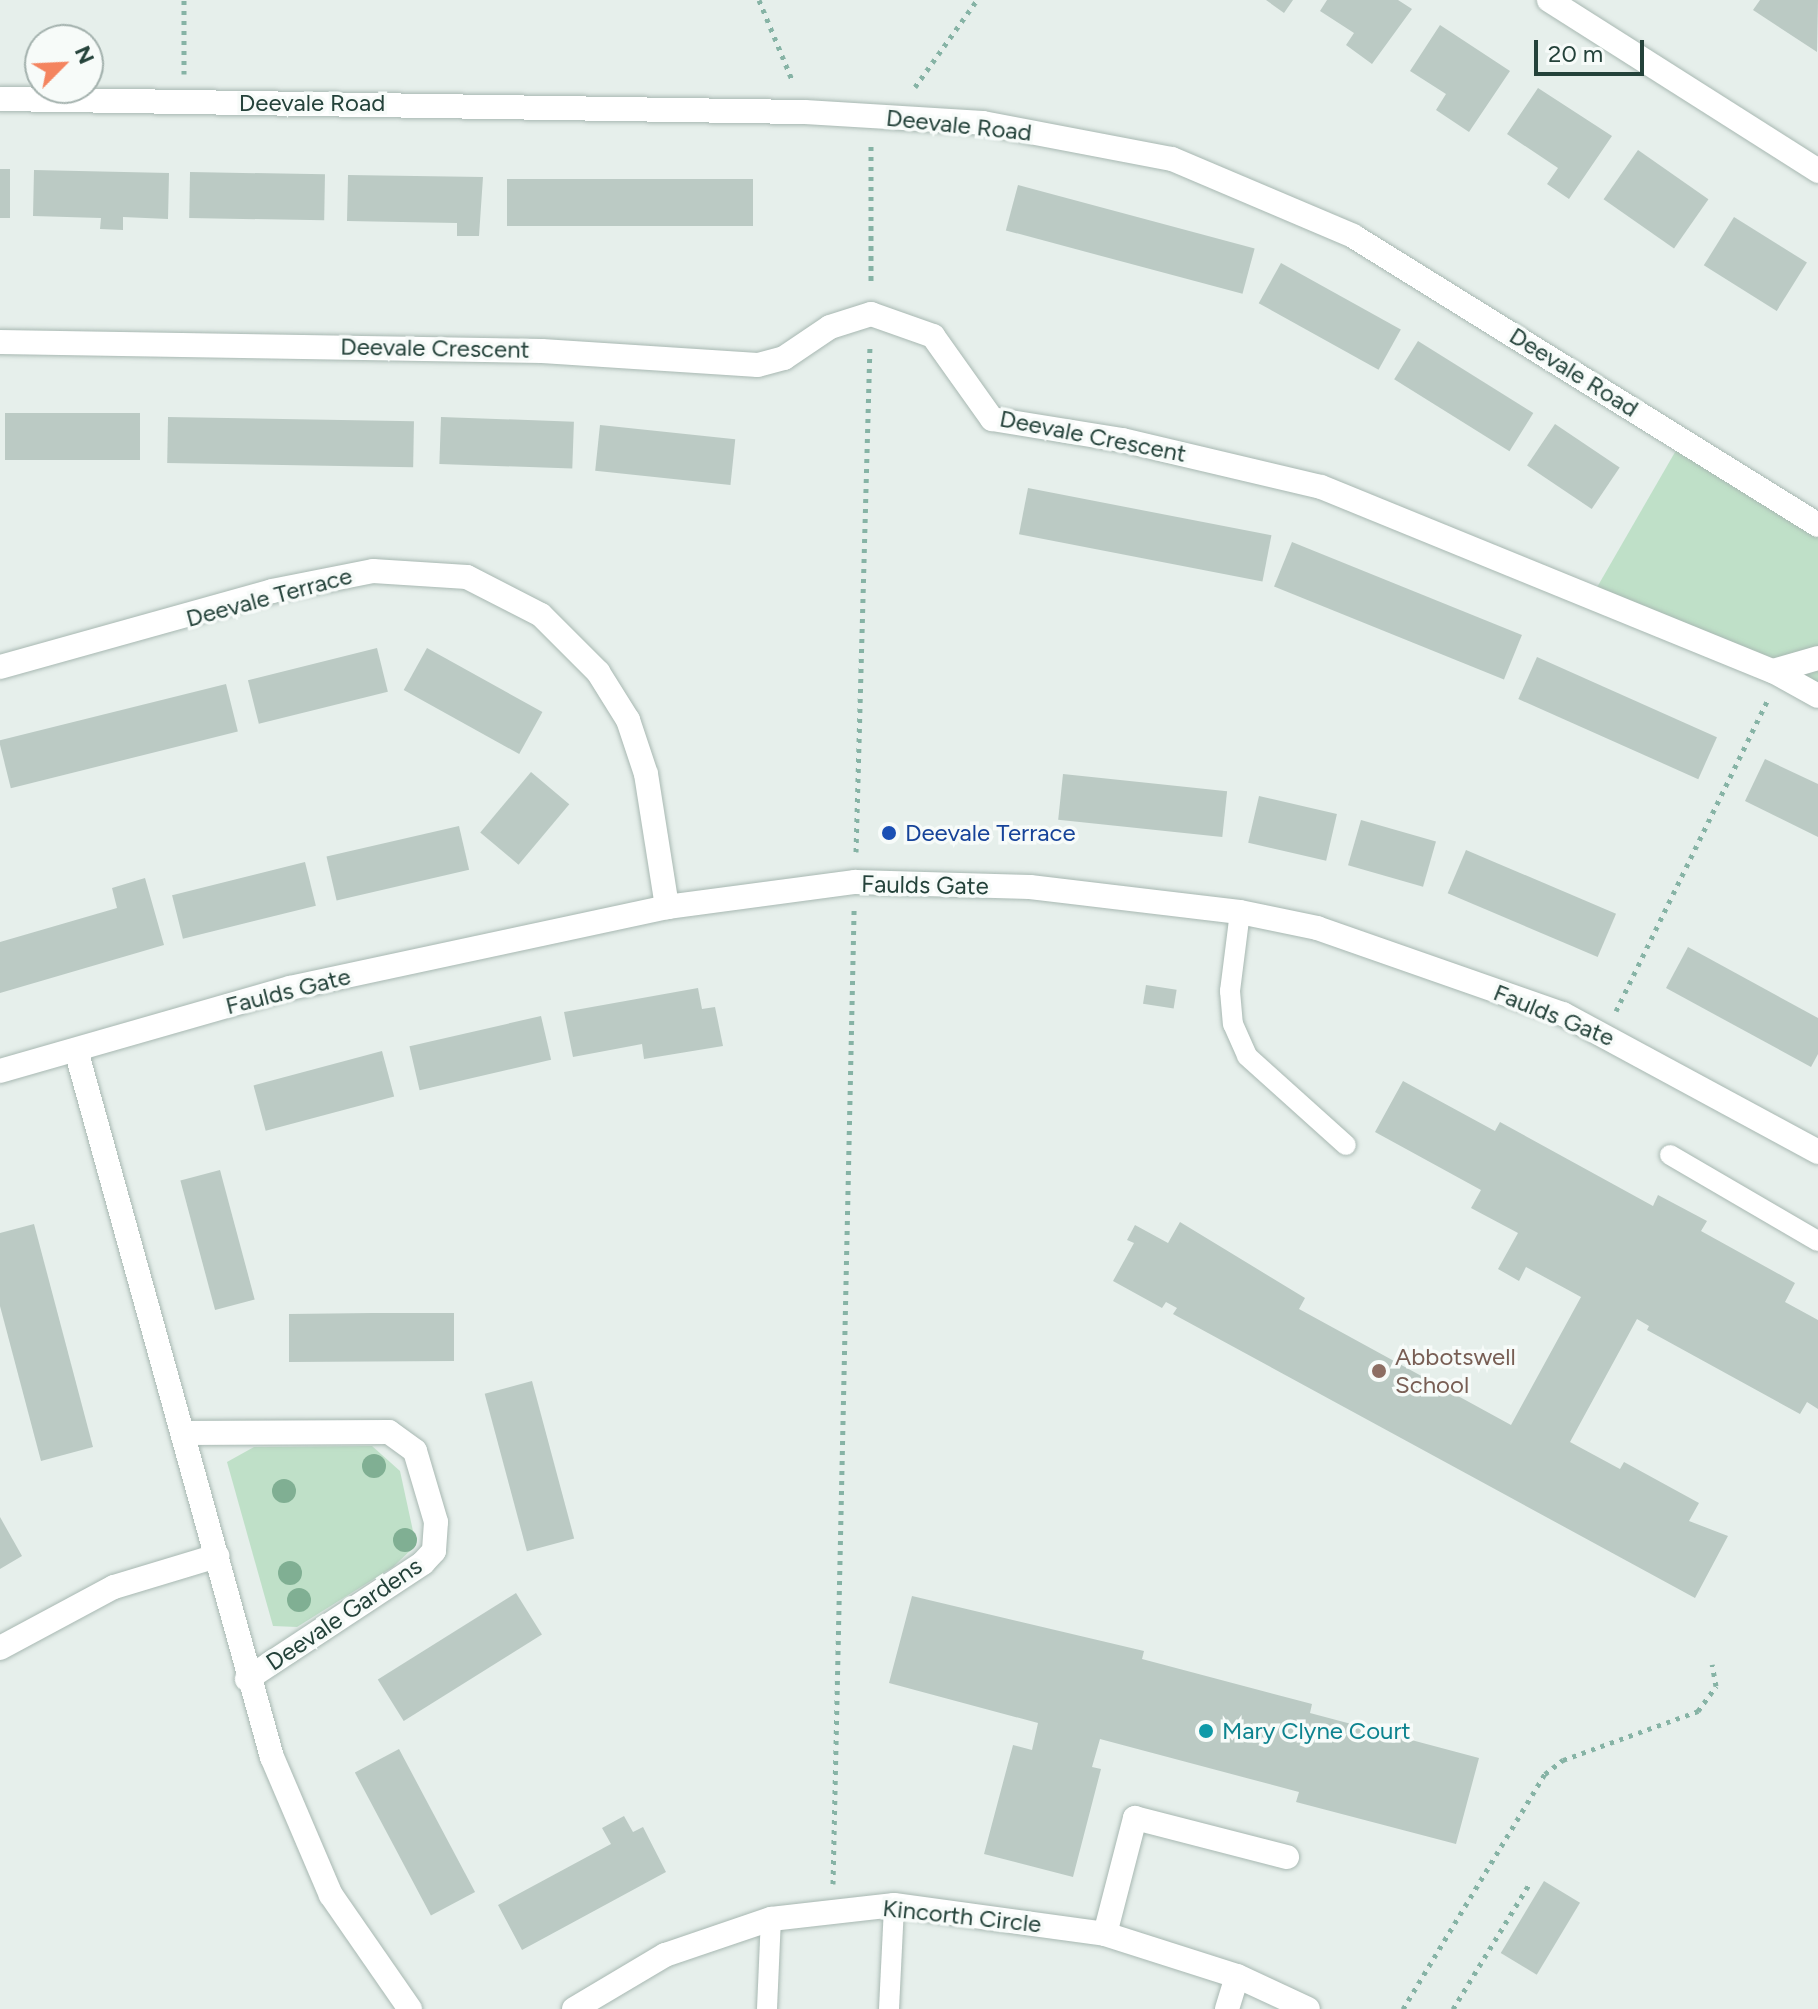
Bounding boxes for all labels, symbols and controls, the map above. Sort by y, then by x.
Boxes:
north arrow [24,24,104,104]
scale bar [1538,24,1648,74]
text: 20 m [1548,39,1603,68]
text: N [69,42,100,68]
street label: Deevale Road [239,89,385,117]
street label: Deevale Road [885,103,1033,147]
street label: Deevale Road [1504,321,1644,423]
street label: Deevale Crescent [340,332,530,364]
street label: Deevale Crescent [997,404,1189,468]
street label: Deevale Terrace [183,561,355,633]
place label: Deevale Terrace [905,819,1076,847]
marker: Deevale Terrace [880,824,898,842]
street label: Faulds Gate [861,869,989,901]
street label: Faulds Gate [223,962,353,1020]
street label: Faulds Gate [1489,978,1619,1052]
place label: Abbotswell School [1395,1343,1516,1399]
marker: Abbotswell School [1370,1362,1388,1380]
street label: Deevale Gardens [261,1551,427,1677]
place label: Mary Clyne Court [1222,1717,1411,1745]
marker: Mary Clyne Court [1197,1722,1215,1740]
street label: Kincorth Circle [881,1893,1043,1939]

